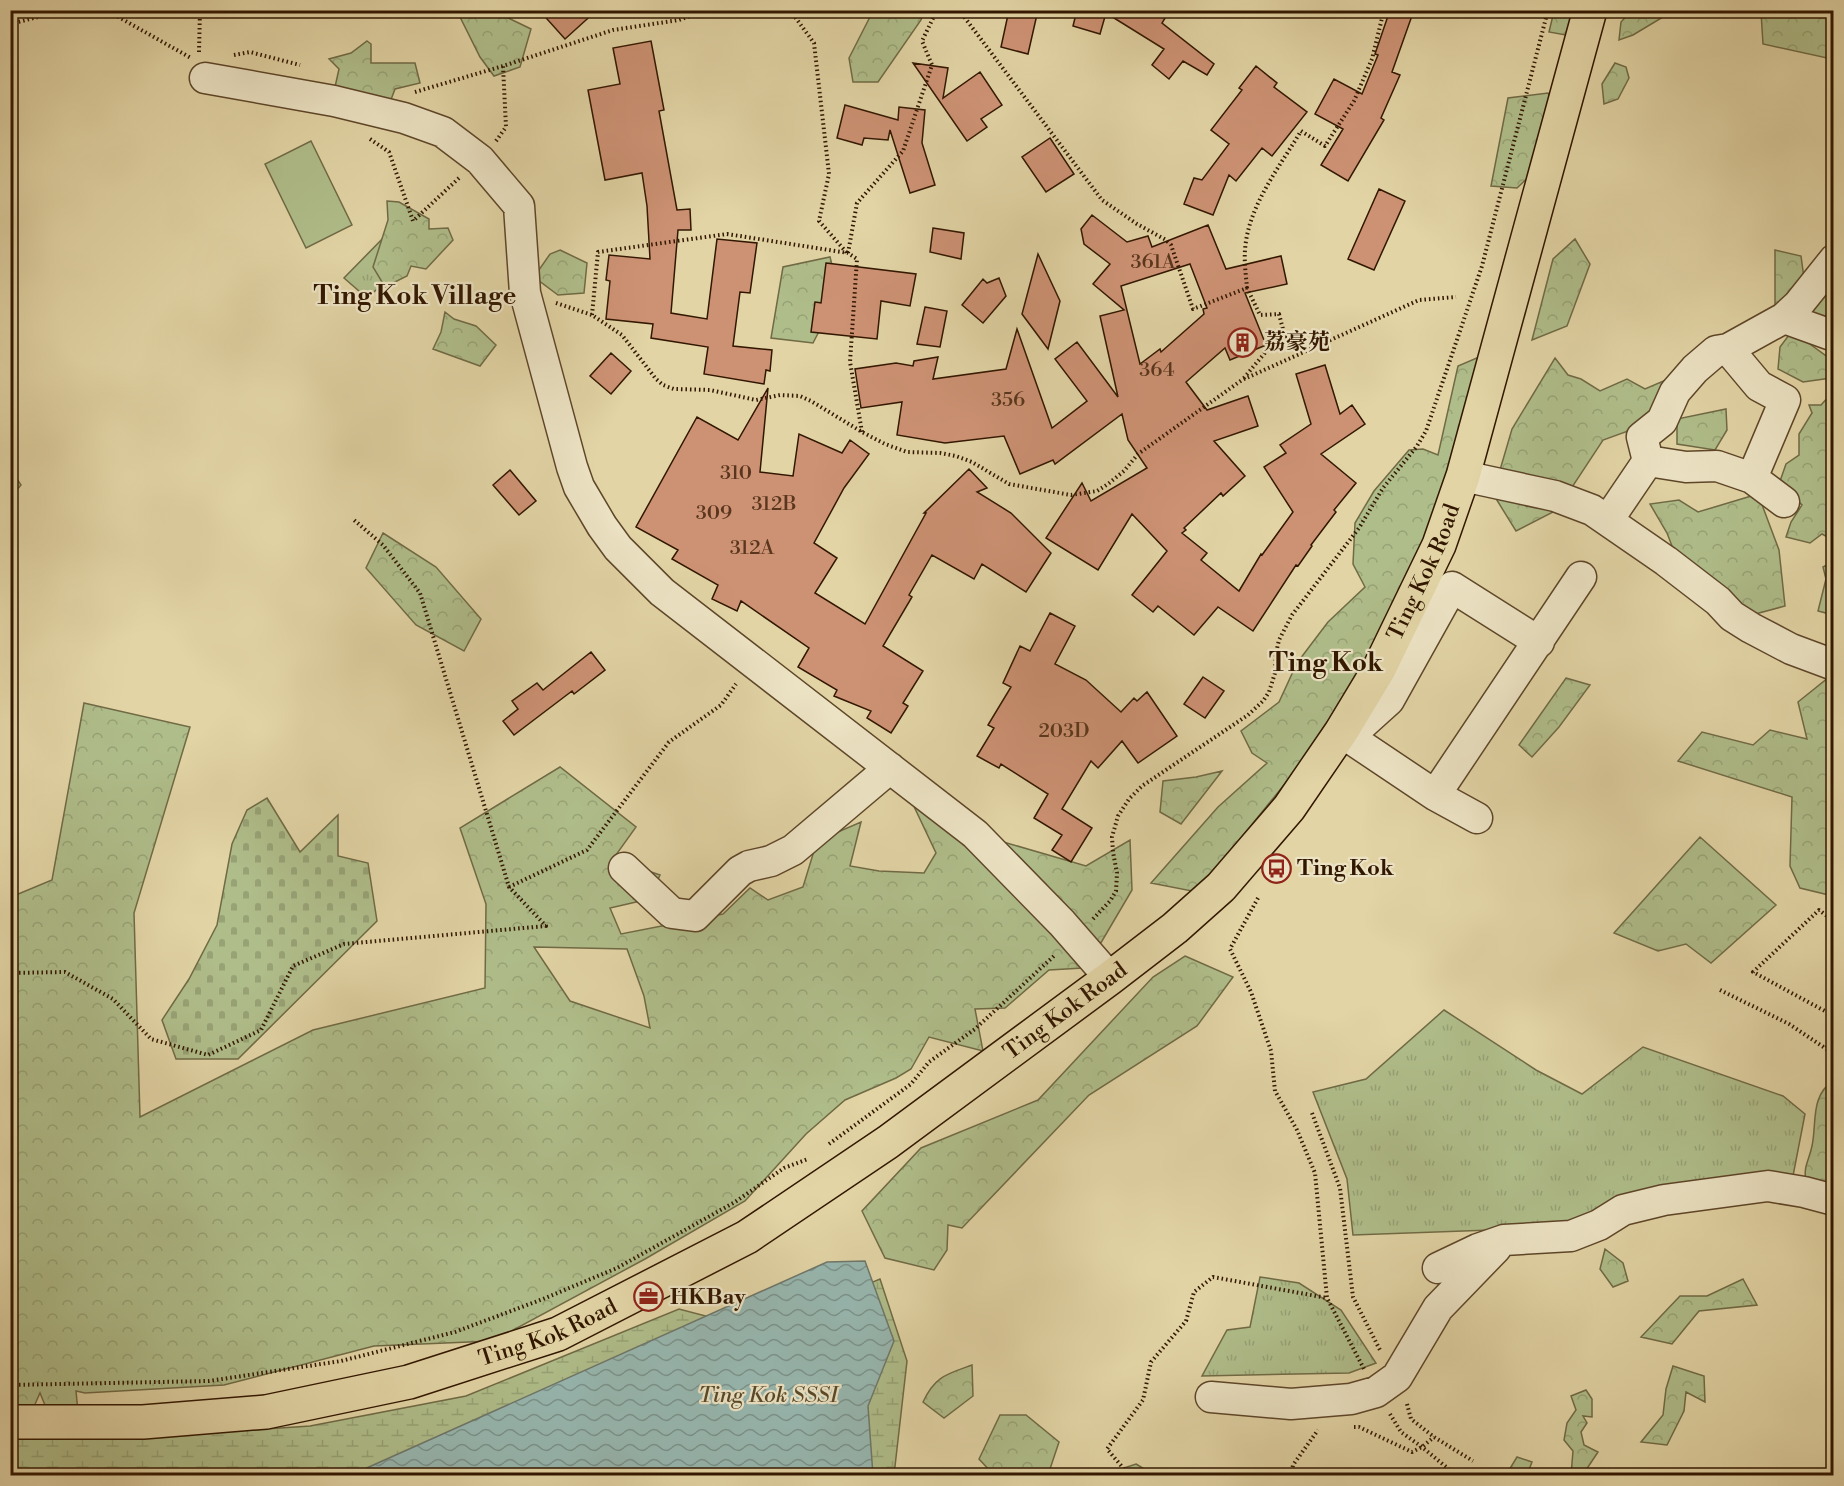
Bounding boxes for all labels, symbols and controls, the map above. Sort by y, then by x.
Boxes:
house number: 361A [1131,250,1177,275]
district label: Ting Kok Village [314,280,516,312]
building icon: 荔豪苑 [1227,326,1259,358]
place label: 荔豪苑 [1264,329,1330,356]
house number: 364 [1139,358,1175,383]
house number: 356 [991,388,1025,413]
house number: 310 [720,461,752,486]
house number: 312B [751,492,797,517]
street label: Ting Kok Road [1381,500,1466,645]
house number: 309 [696,501,732,526]
house number: 312A [730,536,776,561]
district label: Ting Kok [1269,647,1384,679]
house number: 203D [1038,719,1090,744]
bus stop icon: Ting Kok [1260,852,1292,884]
place label: Ting Kok [1297,855,1394,882]
street label: Ting Kok Road [998,956,1133,1066]
office icon: HKBay [633,1281,665,1313]
place label: HKBay [670,1284,746,1311]
street label: Ting Kok Road [475,1292,622,1372]
park label: Ting Kok SSSI [698,1382,840,1409]

